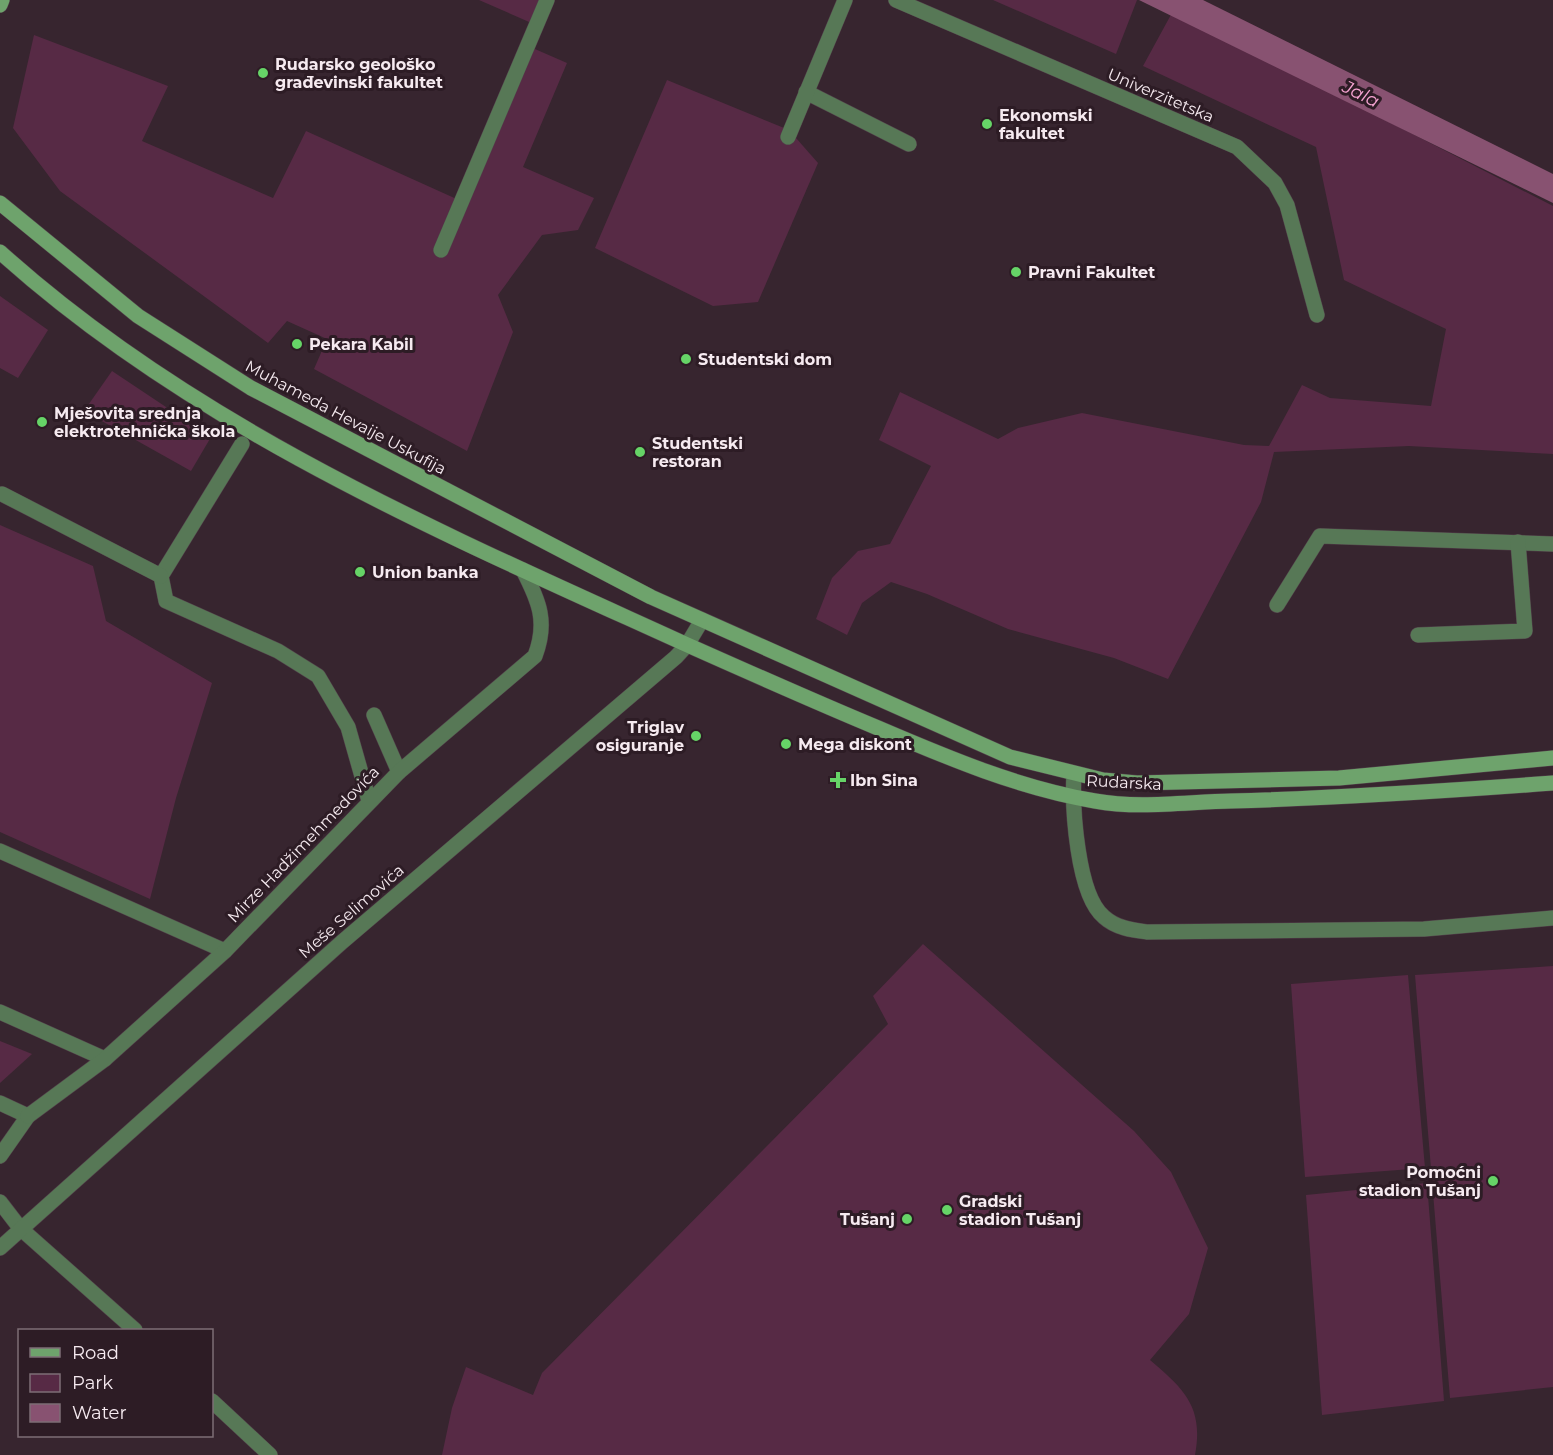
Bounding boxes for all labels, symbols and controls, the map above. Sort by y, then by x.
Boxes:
place label: Rudarsko geološko građevinski fakultet [275,55,443,92]
street label: Univerzitetska [1105,65,1217,126]
marker: Rudarsko geološko građevinski fakultet [256,66,270,80]
water label: Jala [1338,75,1383,112]
place label: Ekonomski fakultet [999,106,1093,143]
marker: Ekonomski fakultet [980,117,994,131]
place label: Pravni Fakultet [1028,263,1155,282]
marker: Pravni Fakultet [1009,265,1023,279]
place label: Pekara Kabil [309,335,414,354]
marker: Pekara Kabil [290,337,304,351]
place label: Studentski dom [698,350,832,369]
marker: Studentski dom [679,352,693,366]
street label: Muhameda Hevaije Uskufija [242,356,449,479]
place label: Mješovita srednja elektrotehnička škola [54,404,235,441]
marker: Mješovita srednja elektrotehnička škola [35,415,49,429]
place label: Studentski restoran [652,434,743,471]
marker: Studentski restoran [633,445,647,459]
place label: Union banka [372,563,479,582]
marker: Union banka [353,565,367,579]
place label: Triglav osiguranje [596,718,684,755]
marker: Triglav osiguranje [689,729,703,743]
place label: Mega diskont [798,735,912,754]
marker: Mega diskont [779,737,793,751]
street label: Mirze Hadžimehmedovića [224,762,383,926]
place label: Ibn Sina [850,771,918,790]
street label: Rudarska [1086,771,1162,794]
marker: Ibn Sina [831,773,845,787]
street label: Meše Selimovića [295,861,408,962]
place label: Pomoćni stadion Tušanj [1359,1163,1481,1200]
marker: Pomoćni stadion Tušanj [1486,1174,1500,1188]
place label: Gradski stadion Tušanj [959,1192,1081,1229]
marker: Gradski stadion Tušanj [940,1203,954,1217]
place label: Tušanj [840,1210,895,1229]
marker: Tušanj [900,1212,914,1226]
legend [18,1329,213,1437]
text: Road [72,1342,119,1364]
text: Park [72,1372,113,1394]
text: Water [72,1402,127,1424]

